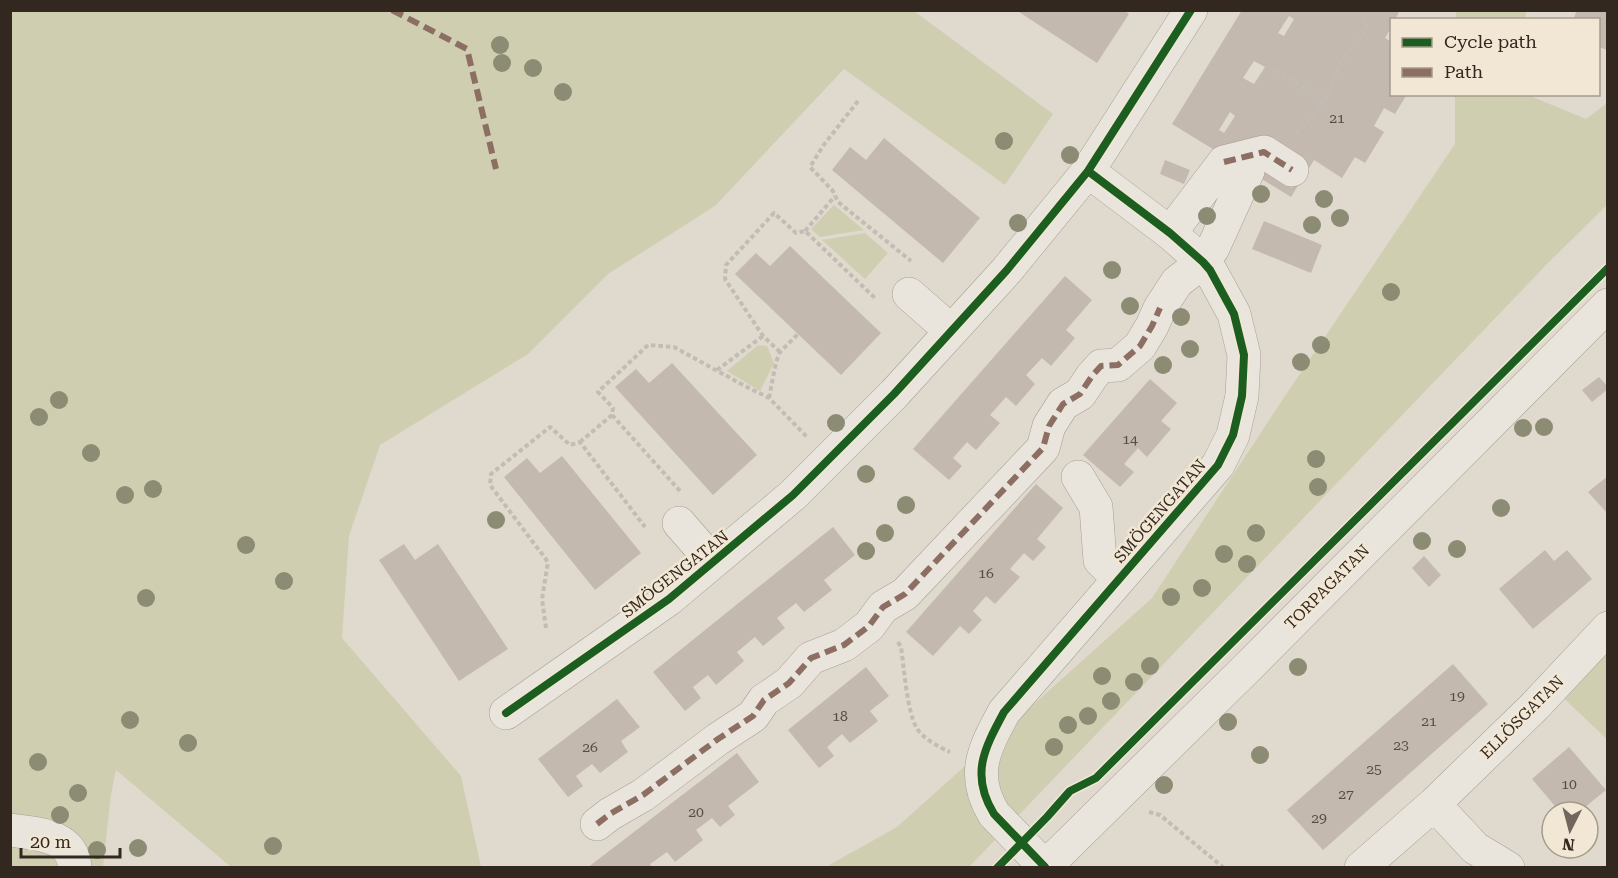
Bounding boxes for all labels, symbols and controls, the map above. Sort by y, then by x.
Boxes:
legend [1390,18,1600,96]
text: Cycle path [1444,31,1537,52]
text: Path [1444,61,1483,82]
house number: 21 [1329,110,1345,126]
house number: 14 [1122,431,1138,447]
street label: SMÖGENGATAN [1110,455,1210,567]
street label: SMÖGENGATAN [618,526,732,622]
street label: TORPAGATAN [1281,541,1373,633]
house number: 16 [978,565,994,581]
street label: ELLÖSGATAN [1476,671,1568,763]
house number: 19 [1449,688,1465,704]
house number: 18 [832,708,848,724]
house number: 21 [1421,713,1437,729]
house number: 23 [1393,737,1409,753]
house number: 26 [582,739,598,755]
house number: 25 [1366,761,1382,777]
house number: 10 [1561,776,1577,792]
house number: 27 [1338,786,1354,802]
north arrow [1540,800,1600,860]
house number: 20 [688,804,704,820]
house number: 29 [1311,810,1327,826]
scale bar [21,821,120,859]
text: 20 m [30,831,71,852]
text: N [1561,834,1576,855]

